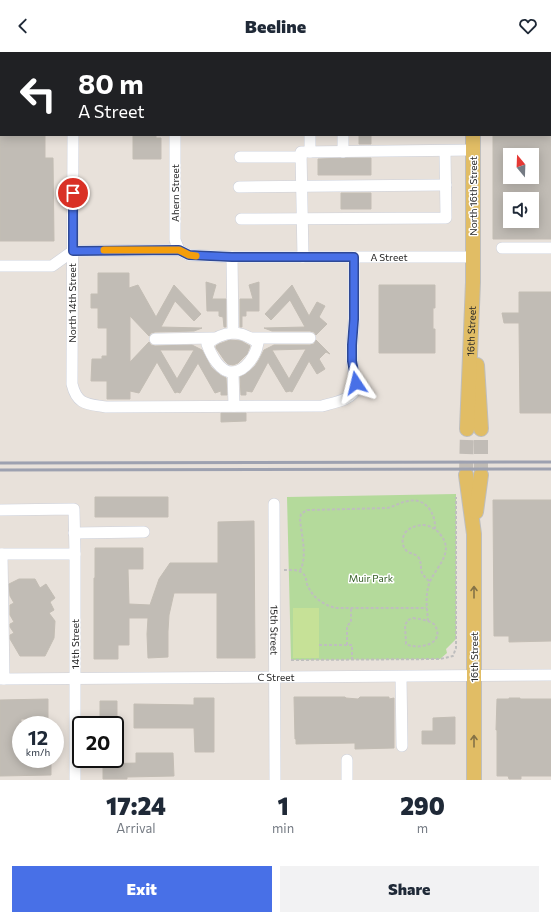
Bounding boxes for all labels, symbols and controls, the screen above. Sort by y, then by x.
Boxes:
icon: back [12,15,34,37]
text: Beeline [245,15,306,37]
icon: heart [517,15,539,37]
text: 80 m [78,66,144,100]
icon: left [12,68,64,120]
text: A Street [78,100,145,122]
north arrow [503,148,539,184]
map controls [503,148,539,228]
street label: North 16th Street [467,156,479,236]
street label: Ahern Street [169,164,181,222]
pin [56,176,90,210]
icon: arrive [62,182,84,204]
button: sound [503,192,539,228]
street label: A Street [370,251,408,263]
street label: North 14th Street [66,263,78,343]
street label: 16th Street [464,306,478,357]
position arrow [335,362,377,404]
park label: Muir Park [349,572,394,584]
one-way arrow [470,586,478,599]
street label: 15th Street [268,605,281,655]
street label: 14th Street [69,619,81,669]
street label: 16th Street [468,632,480,682]
street label: C Street [257,671,295,683]
speed limit sign: 20 [72,716,124,768]
text: 12 [28,725,48,749]
one-way arrow [470,735,478,748]
text: km/h [26,746,50,758]
text: 17:24 [106,791,166,820]
text: 1 [277,791,289,820]
text: 290 [400,791,445,820]
text: Arrival [116,820,156,836]
text: min [272,820,294,836]
text: m [417,820,428,836]
button: Exit [12,866,272,912]
button: Share [280,866,539,912]

